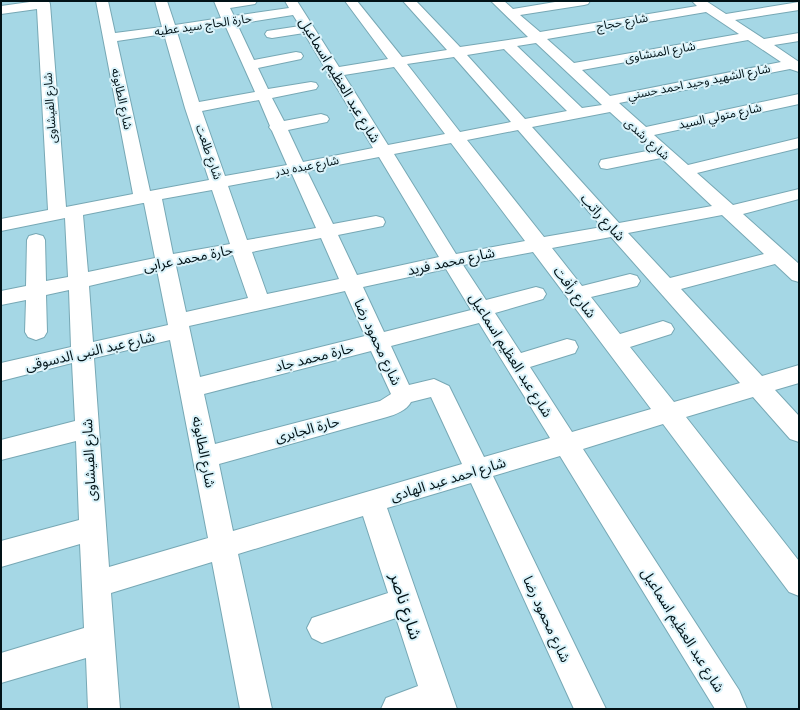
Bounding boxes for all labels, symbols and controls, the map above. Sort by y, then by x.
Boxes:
street label: حارة الحاج سيد عطيه [153,11,253,41]
street label: شارع حجاج [595,11,649,35]
street label: شارع عبد العظيم اسماعيل [294,14,384,147]
street label: شارع المنشاوى [624,39,697,67]
street label: شارع الشهيد وحيد احمد حسني [626,61,772,105]
street label: شارع الطابونه [107,67,135,131]
street label: شارع الفيشاوى [41,72,61,144]
street label: شارع متولي السيد [677,100,763,134]
street label: شارع رشدى [620,115,672,164]
street label: شارع طلعت [191,123,225,182]
street label: شارع عبده بدر [273,153,341,181]
street label: شارع راتب [575,190,628,246]
street label: حارة محمد عرابى [142,241,234,276]
street label: شارع محمد فريد [406,244,497,281]
street label: شارع رأفت [548,263,600,323]
street label: شارع عبد العظيم اسماعيل [464,290,556,422]
street label: شارع محمود رضا [348,296,405,389]
street label: شارع عبد النبى الدسوقى [24,328,157,377]
street label: حارة محمد جاد [273,340,355,375]
street label: حارة الجابرى [273,413,341,446]
street label: شارع الطابونه [186,415,219,490]
street label: شارع الفيشاوى [79,418,102,502]
street label: شارع احمد عبد الهادى [388,454,508,507]
street label: شارع عبد العظيم اسماعيل [636,565,728,697]
street label: شارع ناصر [383,569,426,643]
street label: شارع محمود رضا [517,573,574,666]

